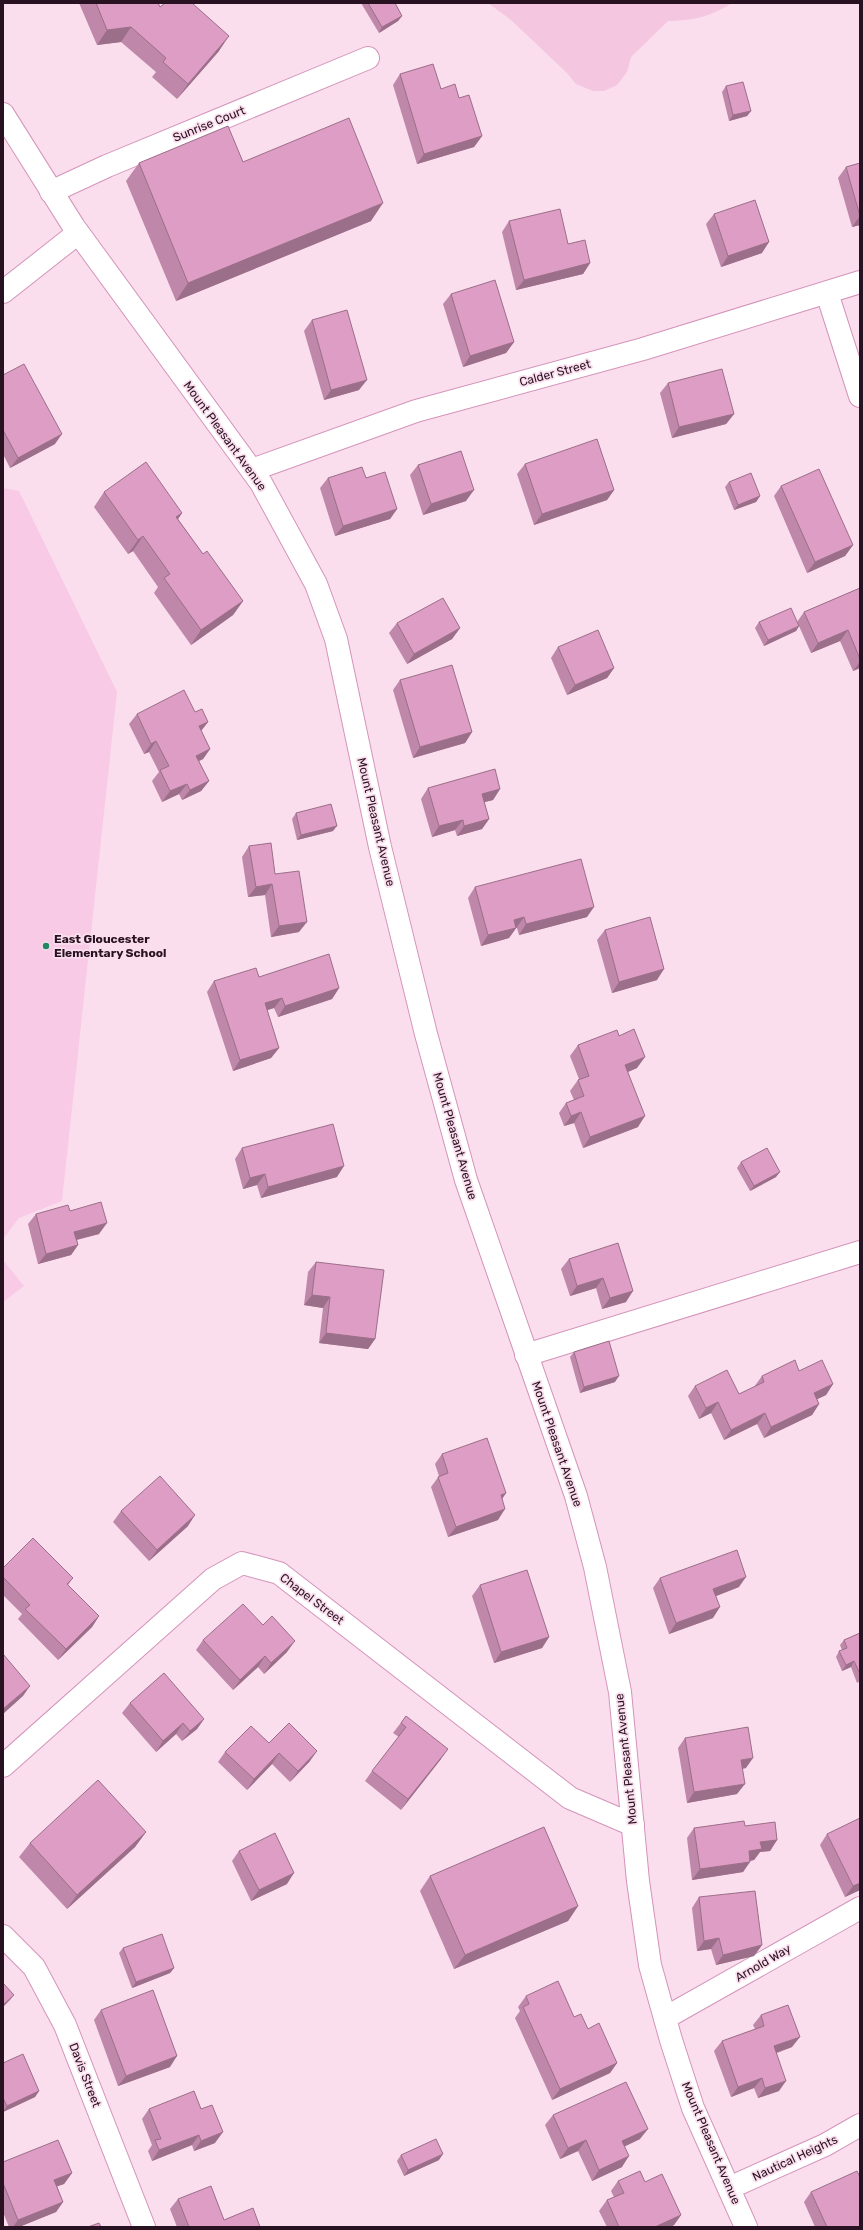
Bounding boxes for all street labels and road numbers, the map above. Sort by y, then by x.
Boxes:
street label: Sunrise Court [171,103,247,145]
street label: Calder Street [518,357,593,389]
street label: Mount Pleasant Avenue [181,379,270,494]
street label: Mount Pleasant Avenue [354,756,398,888]
street label: Mount Pleasant Avenue [430,1071,480,1201]
street label: Mount Pleasant Avenue [529,1379,585,1509]
street label: Chapel Street [277,1570,347,1628]
street label: Mount Pleasant Avenue [612,1693,640,1825]
street label: Arnold Way [733,1941,794,1985]
street label: Davis Street [66,2041,104,2110]
street label: Mount Pleasant Avenue [679,2080,743,2207]
street label: Nautical Heights [750,2132,840,2184]

